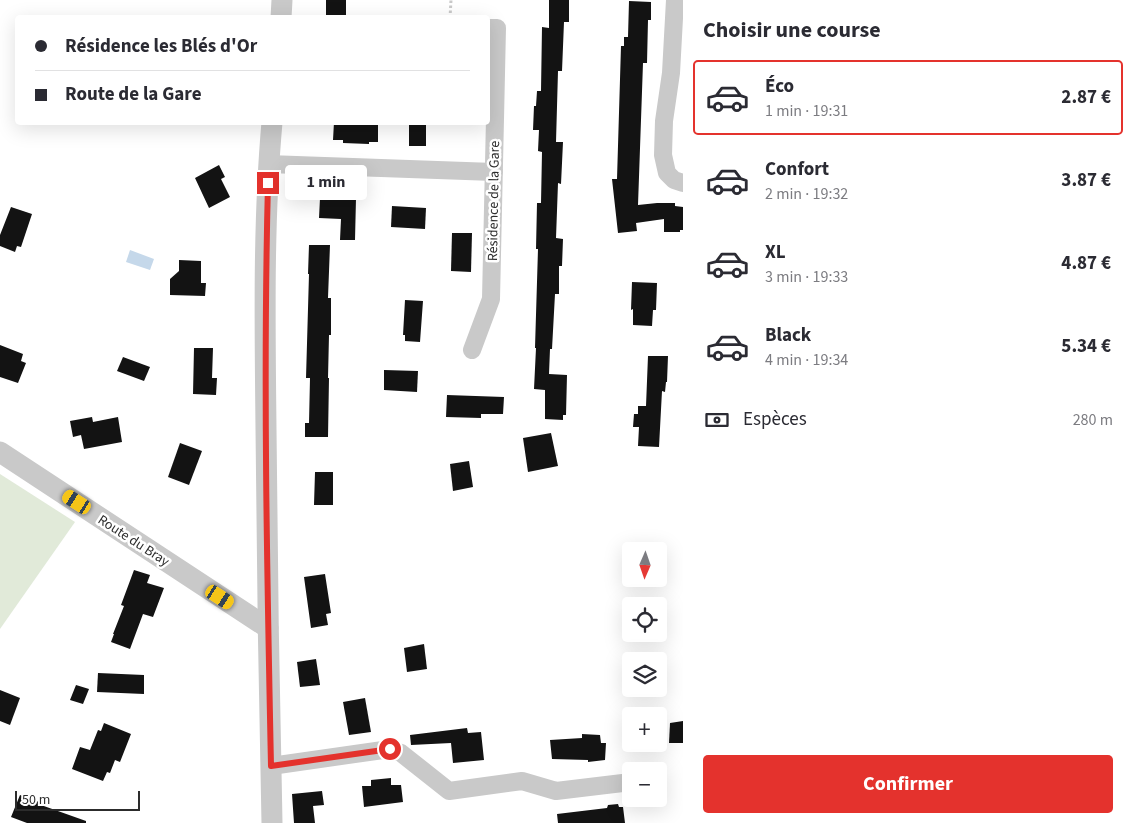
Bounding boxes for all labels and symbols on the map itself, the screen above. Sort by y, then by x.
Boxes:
street label: Résidence de la Gare [483,141,505,261]
callout: 1 min [286,166,368,200]
route end [257,172,279,194]
car [60,488,93,516]
street label: Route du Bray [94,510,174,572]
north arrow [622,542,668,588]
car [203,583,236,611]
route start [379,738,401,760]
scale bar [15,788,140,811]

